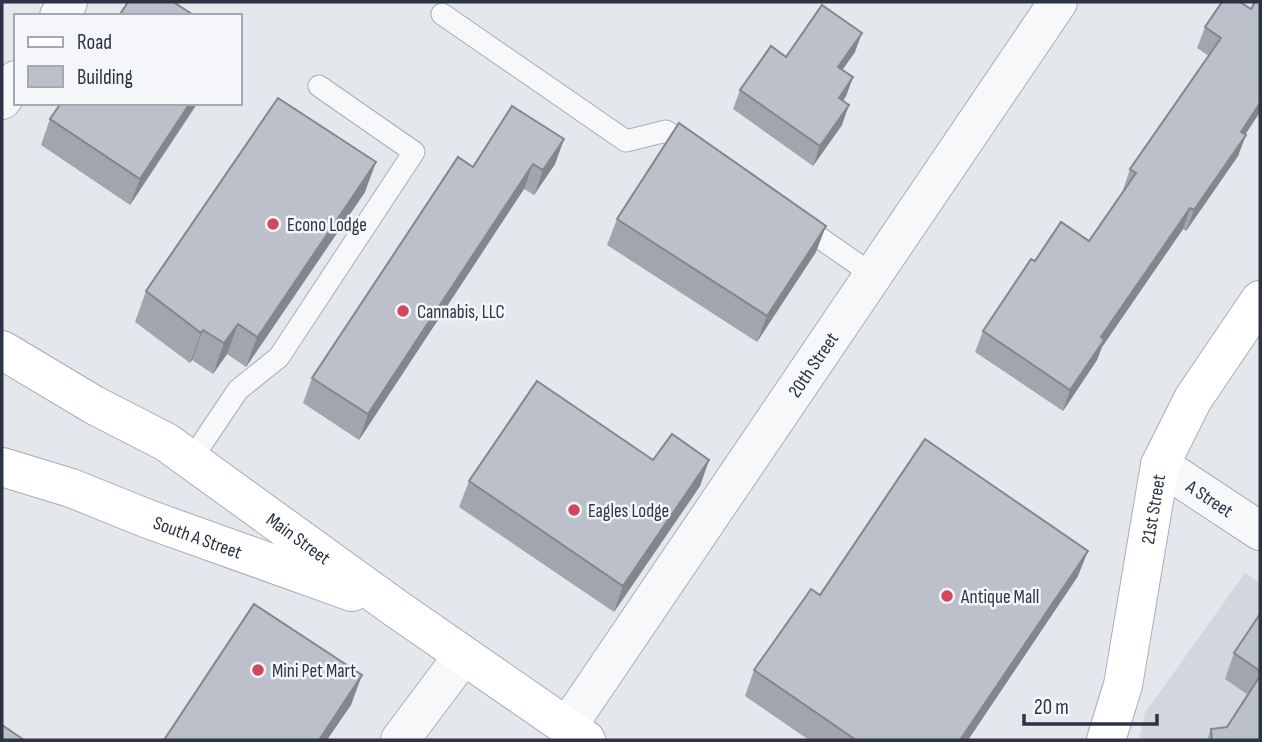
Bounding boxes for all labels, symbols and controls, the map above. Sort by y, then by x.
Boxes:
legend [14,14,242,105]
text: Road [77,30,112,55]
text: Building [77,65,133,90]
place label: Econo Lodge [287,214,367,237]
marker: Econo Lodge [265,216,281,232]
place label: Cannabis, LLC [417,301,505,324]
marker: Cannabis, LLC [395,303,411,319]
street label: 20th Street [784,328,844,402]
street label: 21st Street [1137,473,1171,546]
street label: A Street [1181,475,1237,523]
place label: Eagles Lodge [588,500,669,523]
marker: Eagles Lodge [566,502,582,518]
street label: Main Street [261,508,335,570]
street label: South A Street [150,512,245,565]
place label: Antique Mall [960,586,1039,609]
marker: Antique Mall [939,588,955,604]
place label: Mini Pet Mart [272,660,356,683]
marker: Mini Pet Mart [250,662,266,678]
scale bar [1024,682,1157,726]
text: 20 m [1034,695,1069,720]

